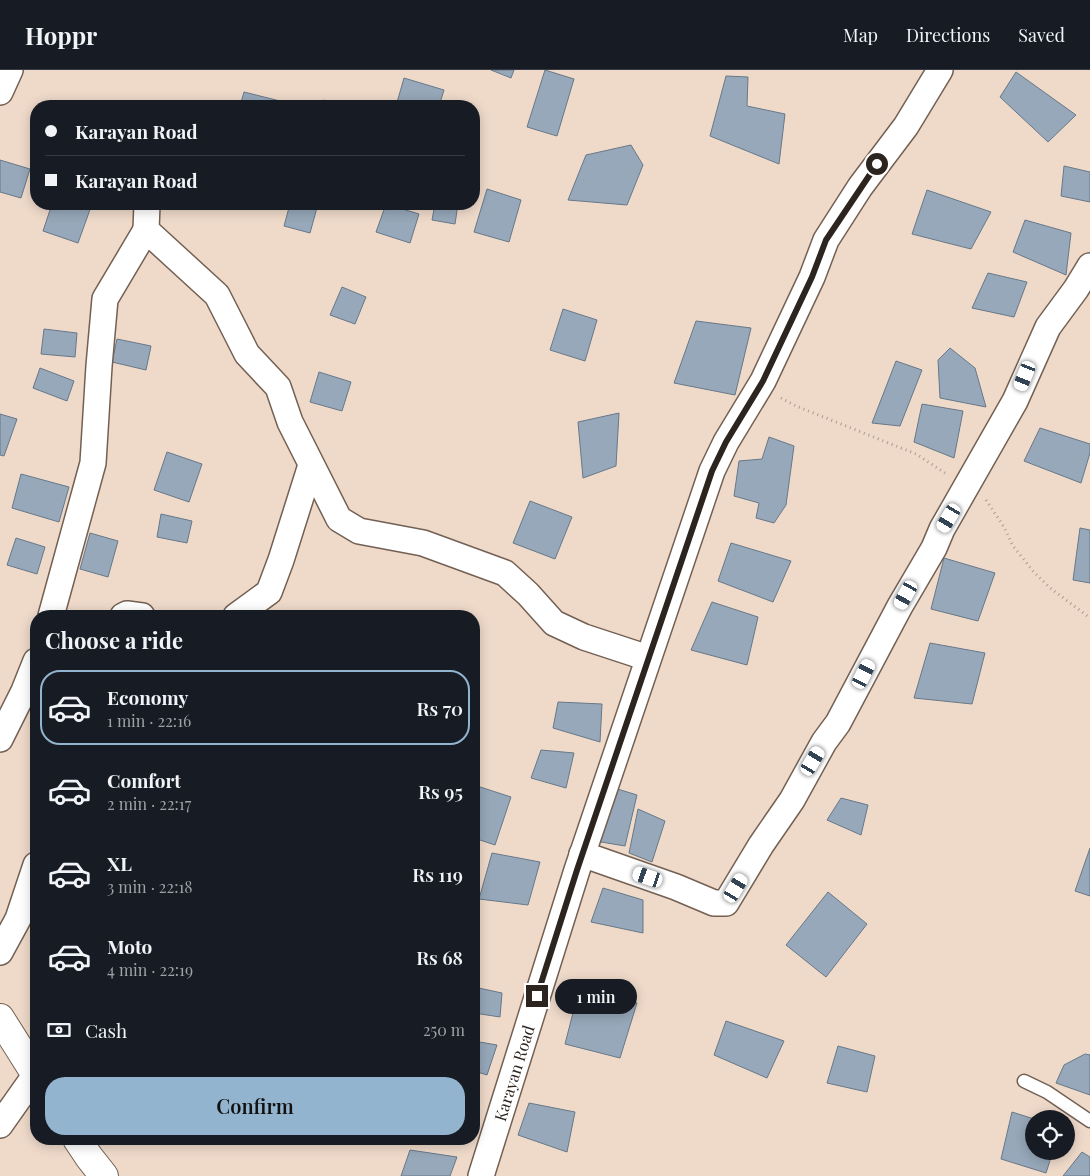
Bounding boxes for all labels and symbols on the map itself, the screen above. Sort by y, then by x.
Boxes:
route start [866,153,888,175]
car [1012,359,1037,393]
car [934,501,963,535]
car [892,578,919,612]
car [850,657,877,691]
car [798,744,827,778]
car [631,865,664,889]
car [721,871,750,905]
callout: 1 min [554,978,637,1014]
route end [526,985,548,1007]
street label: Karayan Road [488,1022,538,1123]

